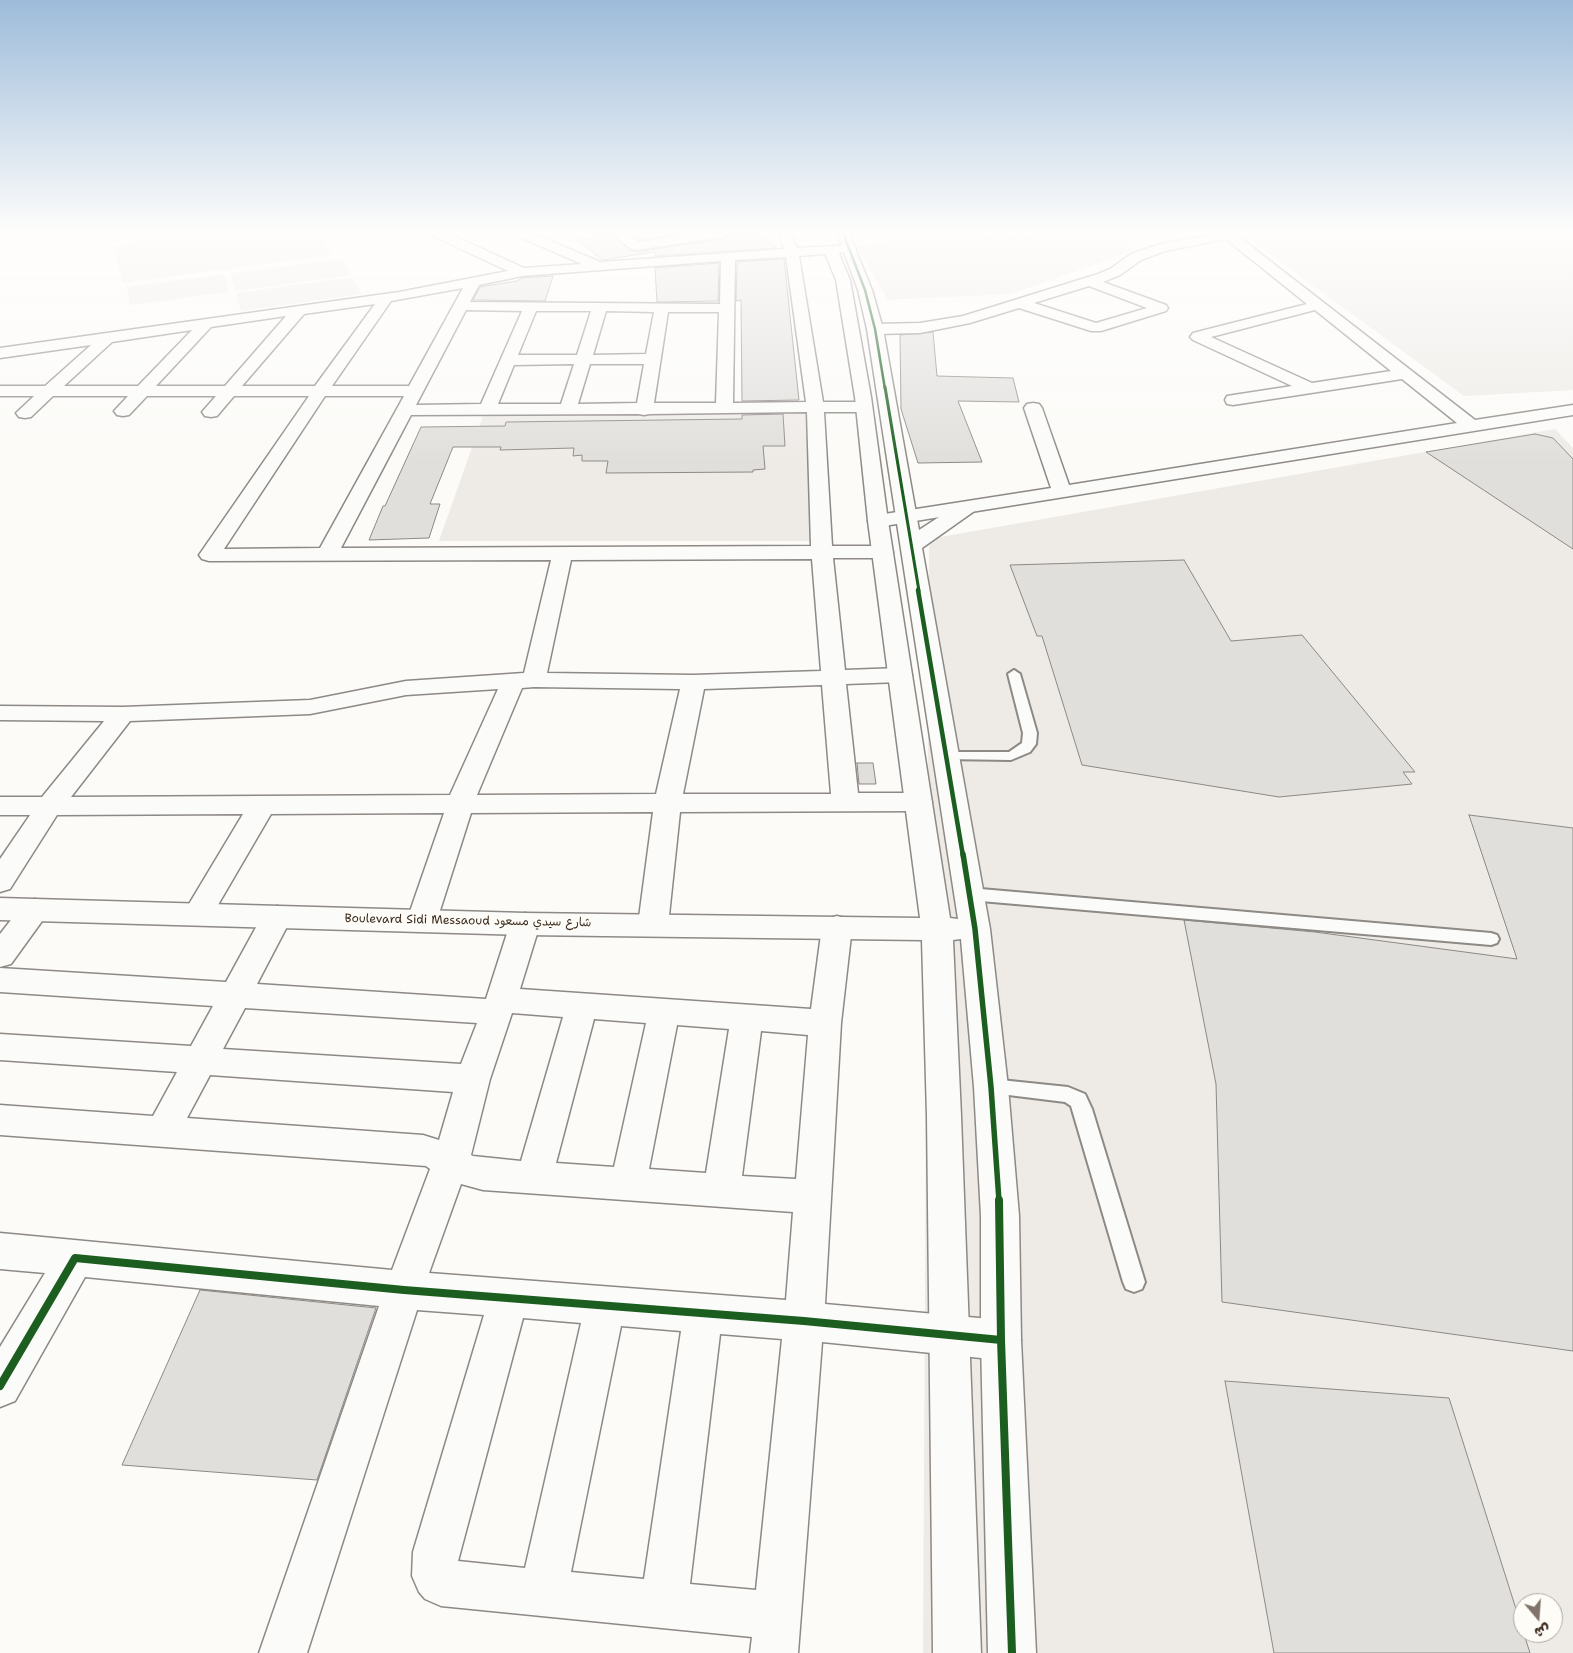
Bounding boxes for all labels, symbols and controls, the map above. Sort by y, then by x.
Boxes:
street label: Boulevard Sidi Messaoud شارع سيدي مسعود [344,912,592,930]
north arrow [1513,1593,1563,1643]
text: ش [1532,1620,1552,1642]

